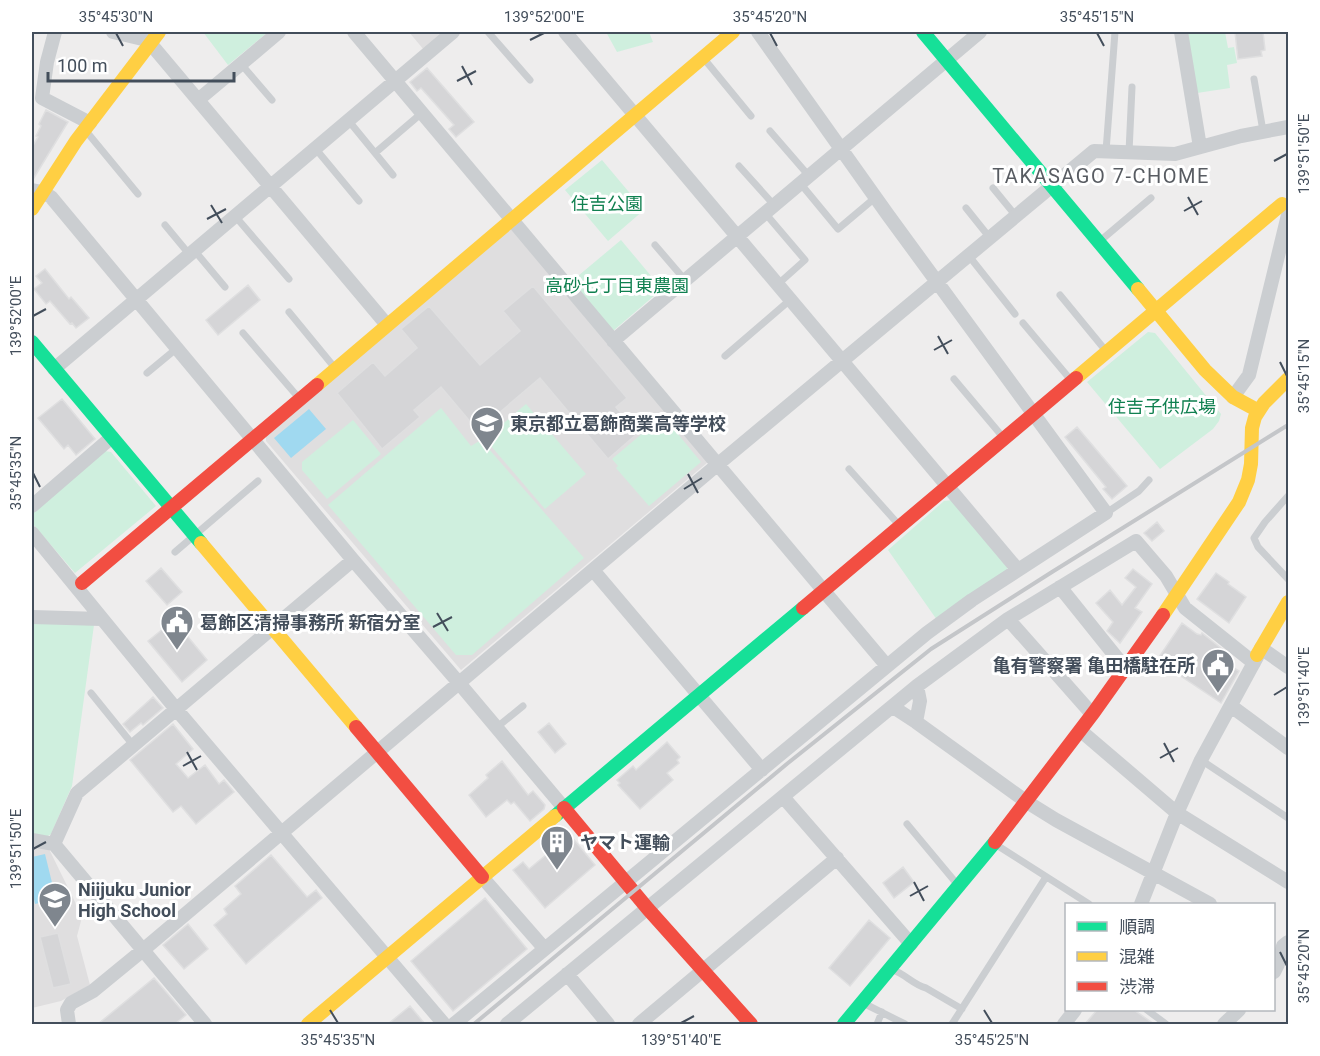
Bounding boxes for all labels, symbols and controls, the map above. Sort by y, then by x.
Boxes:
text: 35°45'30"N [79,8,153,26]
text: 139°52'00"E [504,8,585,26]
text: 35°45'20"N [733,8,807,26]
text: 35°45'15"N [1060,8,1134,26]
scale bar [48,45,234,83]
text: 100 m [57,55,108,76]
text: 139°51'50"E [1295,113,1313,194]
district label: TAKASAGO 7-CHOME [992,164,1210,188]
park label: 住吉公園 [571,193,643,214]
text: 139°52'00"E [7,275,25,356]
park label: 高砂七丁目東農園 [545,275,689,296]
text: 35°45'15"N [1295,339,1313,413]
park label: 住吉子供広場 [1108,396,1216,417]
school or university icon: 東京都立葛飾商業高等学校 [469,405,505,452]
place label: 東京都立葛飾商業高等学校 [510,413,726,434]
text: 35°45'35"N [7,436,25,510]
public building icon: 葛飾区清掃事務所 新宿分室 [159,604,195,651]
place label: 葛飾区清掃事務所 新宿分室 [200,612,420,633]
text: 139°51'40"E [1295,646,1313,727]
public building icon: 亀有警察署 亀田橋駐在所 [1200,647,1236,694]
place label: 亀有警察署 亀田橋駐在所 [993,655,1195,676]
text: 139°51'50"E [7,808,25,889]
building icon: ヤマト運輸 [539,824,575,871]
place label: ヤマト運輸 [580,832,670,853]
place label: Niijuku Junior High School [78,879,191,921]
school or university icon: Niijuku Junior High School [37,881,73,928]
legend [1065,903,1275,1011]
text: 順調 [1119,916,1155,937]
text: 35°45'20"N [1295,929,1313,1003]
text: 混雑 [1119,946,1155,967]
text: 渋滞 [1119,976,1155,997]
text: 35°45'35"N [301,1031,375,1049]
text: 139°51'40"E [641,1031,722,1049]
text: 35°45'25"N [955,1031,1029,1049]

